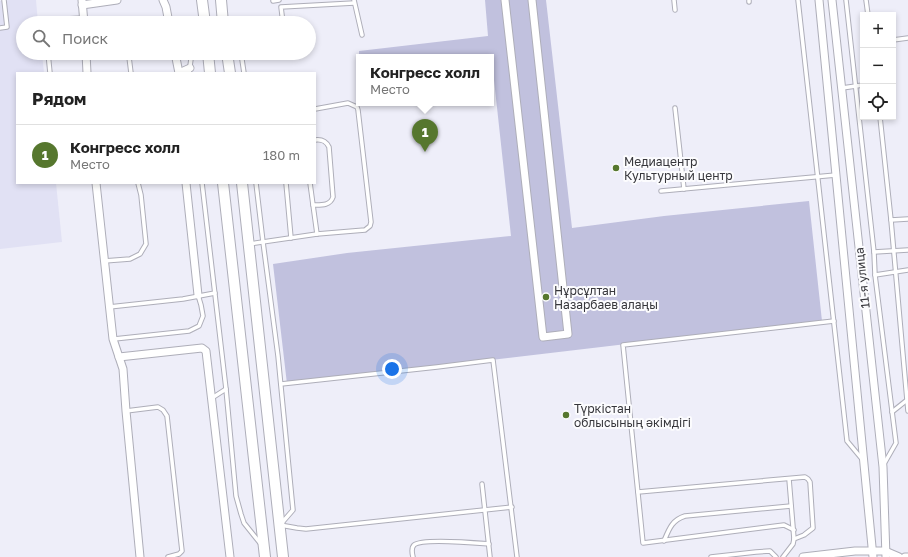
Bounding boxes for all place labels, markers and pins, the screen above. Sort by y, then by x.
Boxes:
pin: 1 [412,119,438,152]
place label: Медиацентр Культурный центр [624,154,733,183]
marker: Медиацентр Культурный центр [611,163,621,173]
place label: Нұрсұлтан Назарбаев алаңы [554,283,658,312]
marker: Нұрсұлтан Назарбаев алаңы [541,292,551,302]
place label: Түркістан облысының әкімдігі [574,401,691,430]
marker: Түркістан облысының әкімдігі [561,410,571,420]

